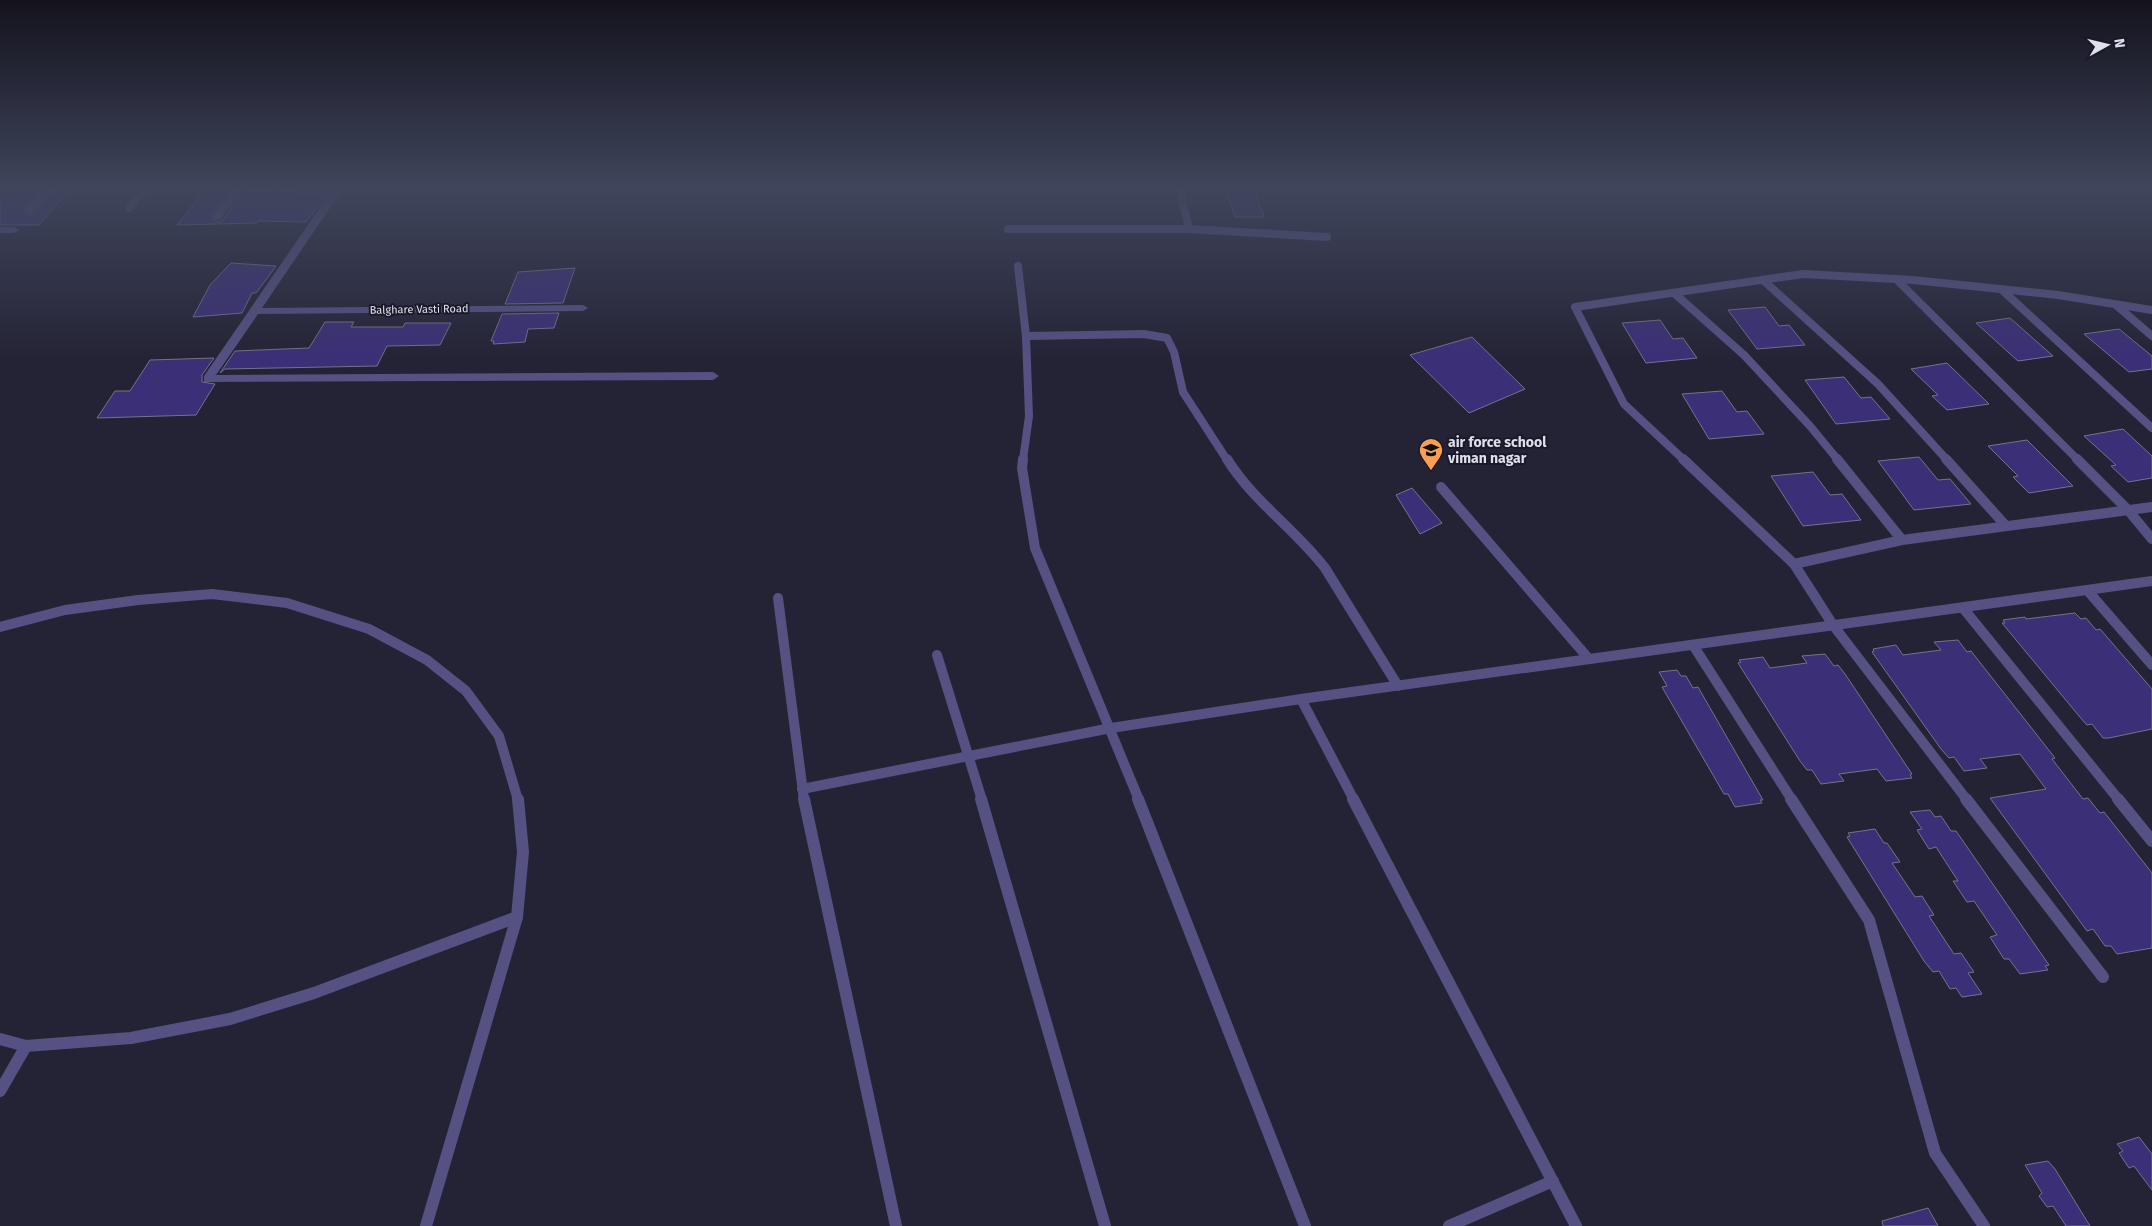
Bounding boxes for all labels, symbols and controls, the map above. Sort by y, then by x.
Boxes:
north arrow [2082,20,2132,70]
text: N [2110,37,2128,49]
street label: Balghare Vasti Road [369,302,469,317]
place label: air force school viman nagar [1447,434,1547,467]
school or university icon: air force school viman nagar [1418,437,1444,471]

